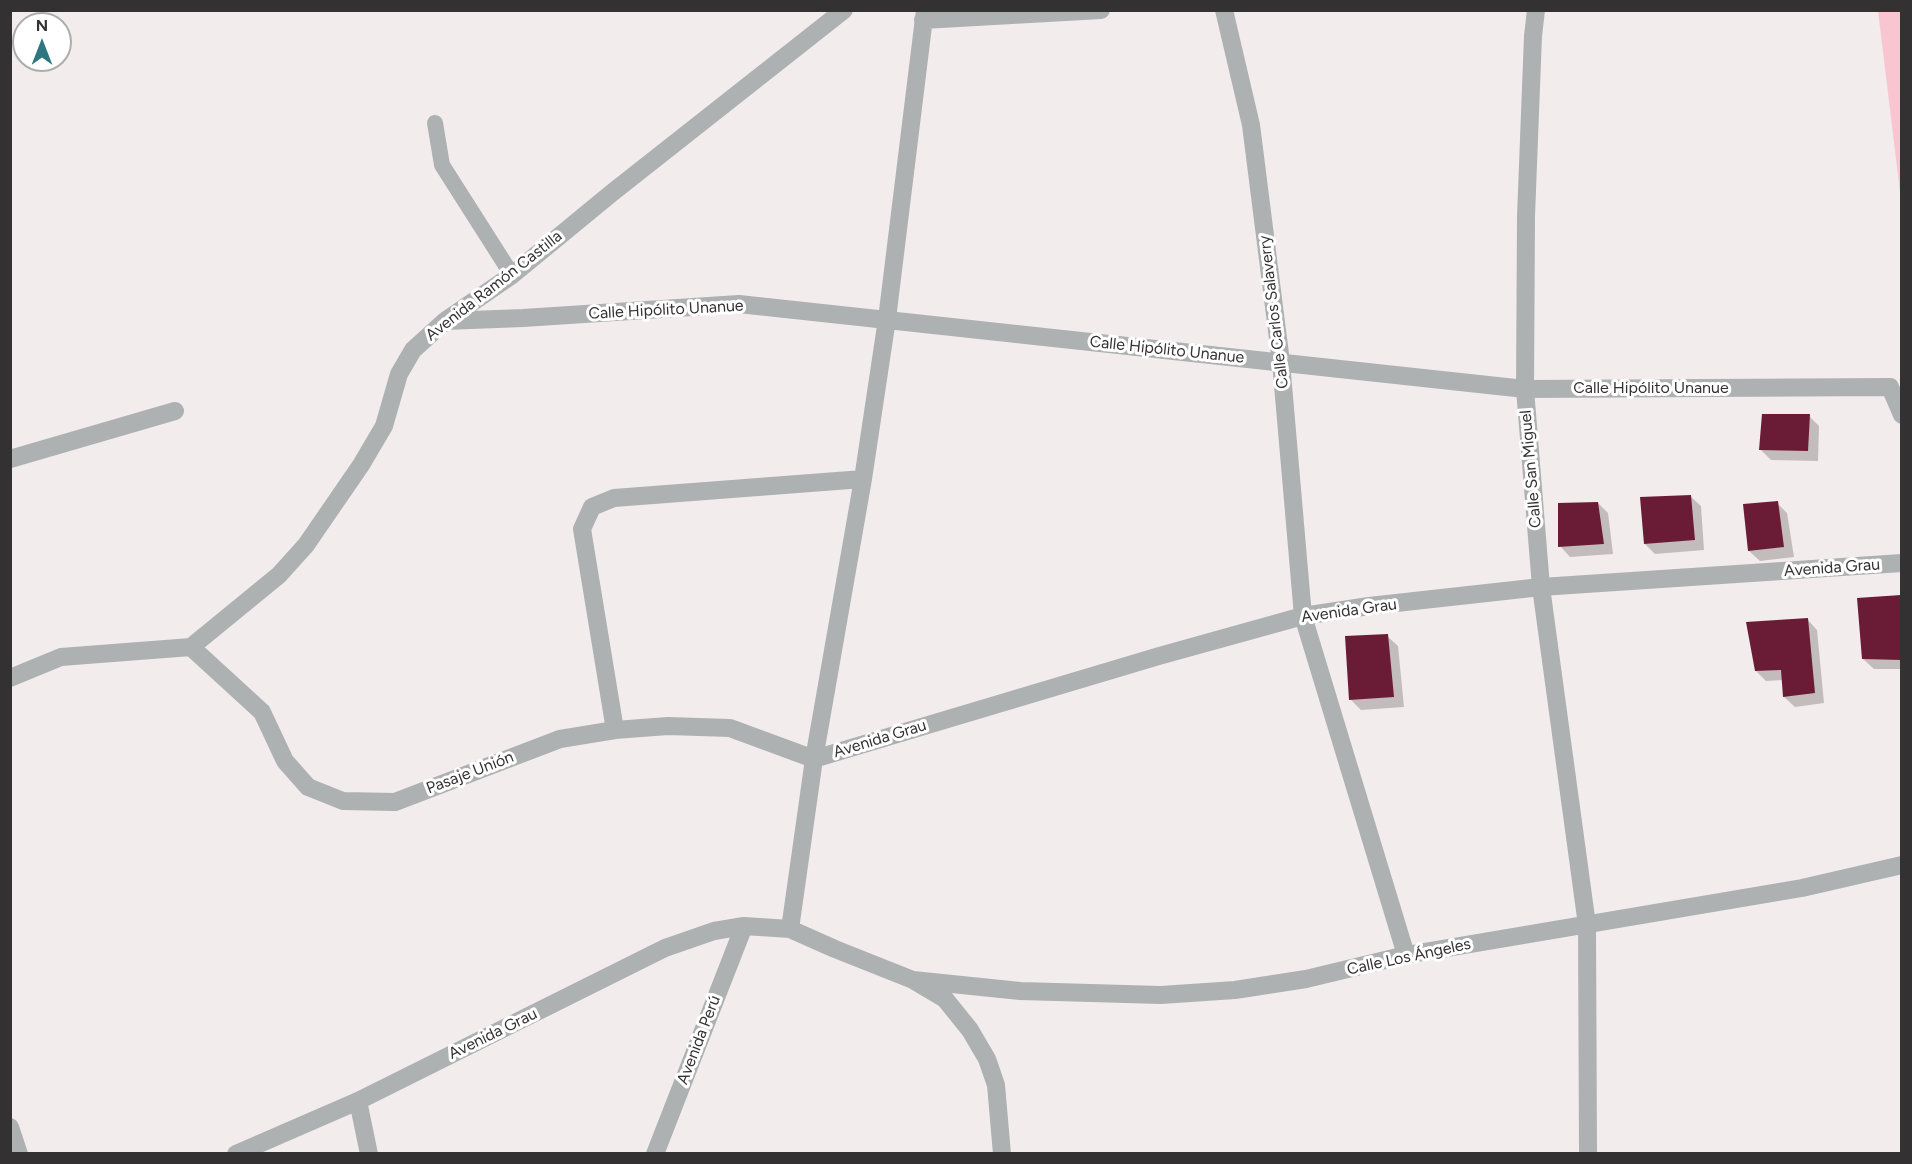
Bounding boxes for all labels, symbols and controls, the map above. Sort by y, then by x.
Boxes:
north arrow [12,12,72,72]
text: N [36,16,48,35]
street label: Avenida Ramón Castilla [422,227,566,345]
street label: Calle Carlos Salaverry [1255,234,1293,390]
street label: Calle Hipólito Unanue [588,296,744,324]
street label: Calle Hipólito Unanue [1089,332,1245,368]
street label: Calle Hipólito Unanue [1573,378,1729,398]
street label: Calle San Miguel [1516,409,1546,529]
street label: Avenida Grau [1783,555,1881,581]
street label: Avenida Grau [1300,595,1398,627]
street label: Avenida Grau [831,716,929,762]
street label: Pasaje Unión [424,748,516,798]
street label: Calle Los Ángeles [1345,935,1473,979]
street label: Avenida Perú [673,993,725,1087]
street label: Avenida Grau [446,1004,540,1064]

